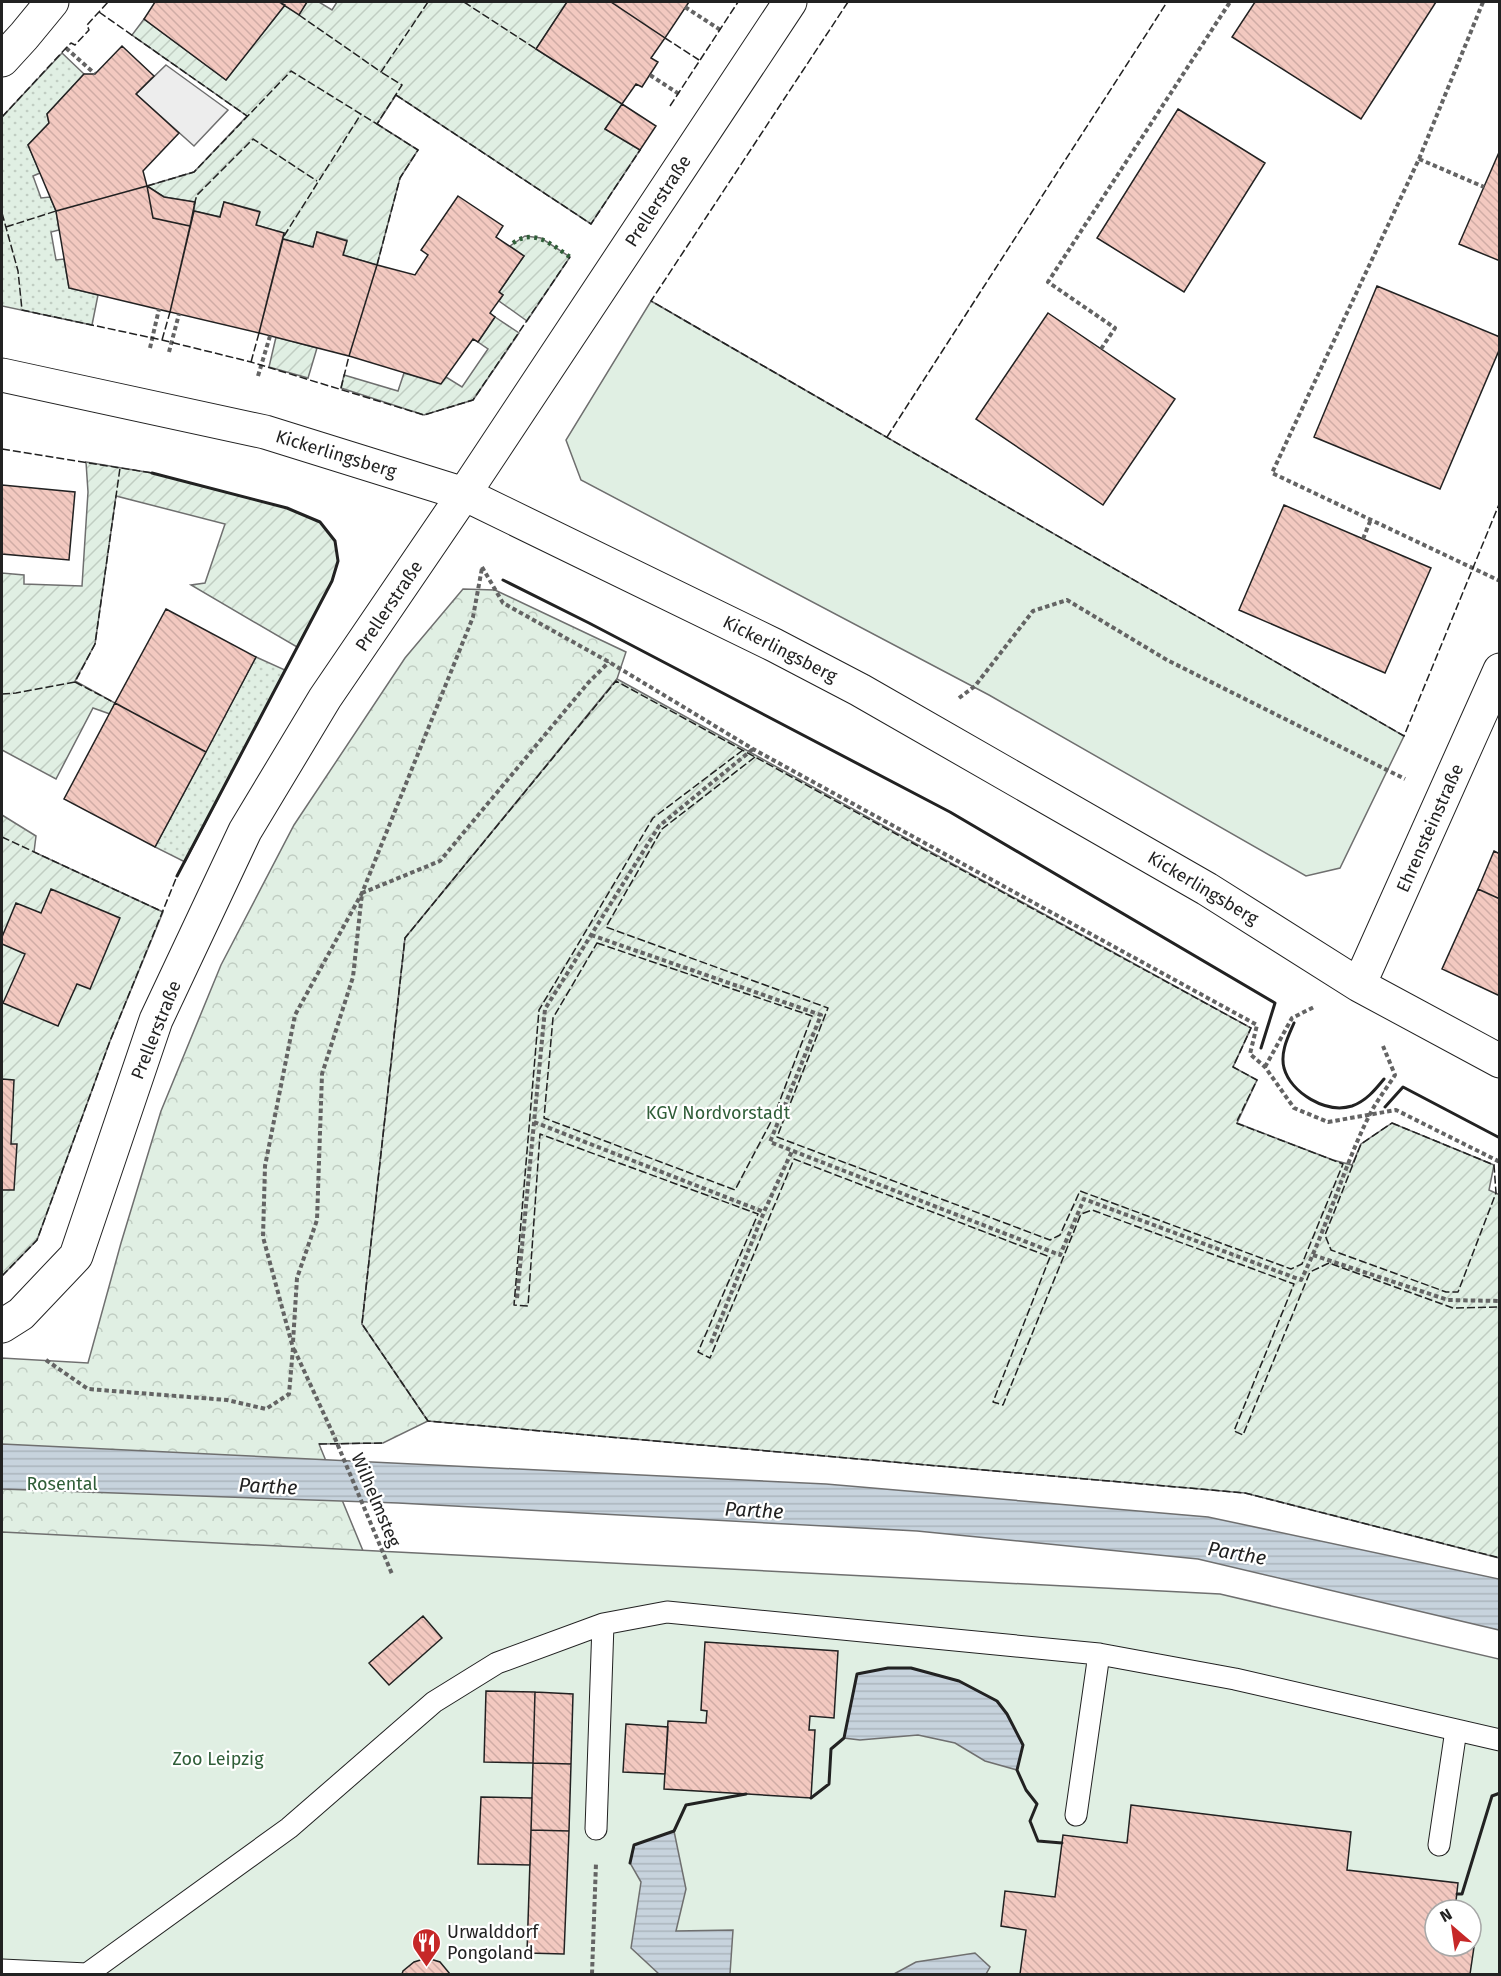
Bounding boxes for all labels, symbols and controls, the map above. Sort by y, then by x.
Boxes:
street label: Prellerstraße [620,151,696,251]
street label: Kickerlingsberg [273,425,400,483]
street label: Prellerstraße [351,556,427,656]
street label: Kickerlingsberg [719,611,841,688]
street label: Ehrensteinstraße [1392,760,1468,896]
street label: Kickerlingsberg [1144,846,1263,930]
street label: Prellerstraße [126,977,186,1083]
park label: KGV Nordvorstadt [646,1102,791,1124]
street label: Wilhelmsteg [346,1450,406,1551]
water label: Parthe [238,1472,298,1500]
park label: Rosental [26,1473,98,1495]
water label: Parthe [724,1496,784,1524]
water label: Parthe [1206,1536,1268,1570]
park label: Zoo Leipzig [172,1748,264,1770]
north arrow [1423,1898,1483,1958]
text: N [1437,1904,1455,1926]
place label: Urwalddorf Pongoland [447,1921,540,1964]
restaurant icon: Urwalddorf Pongoland [410,1926,442,1968]

